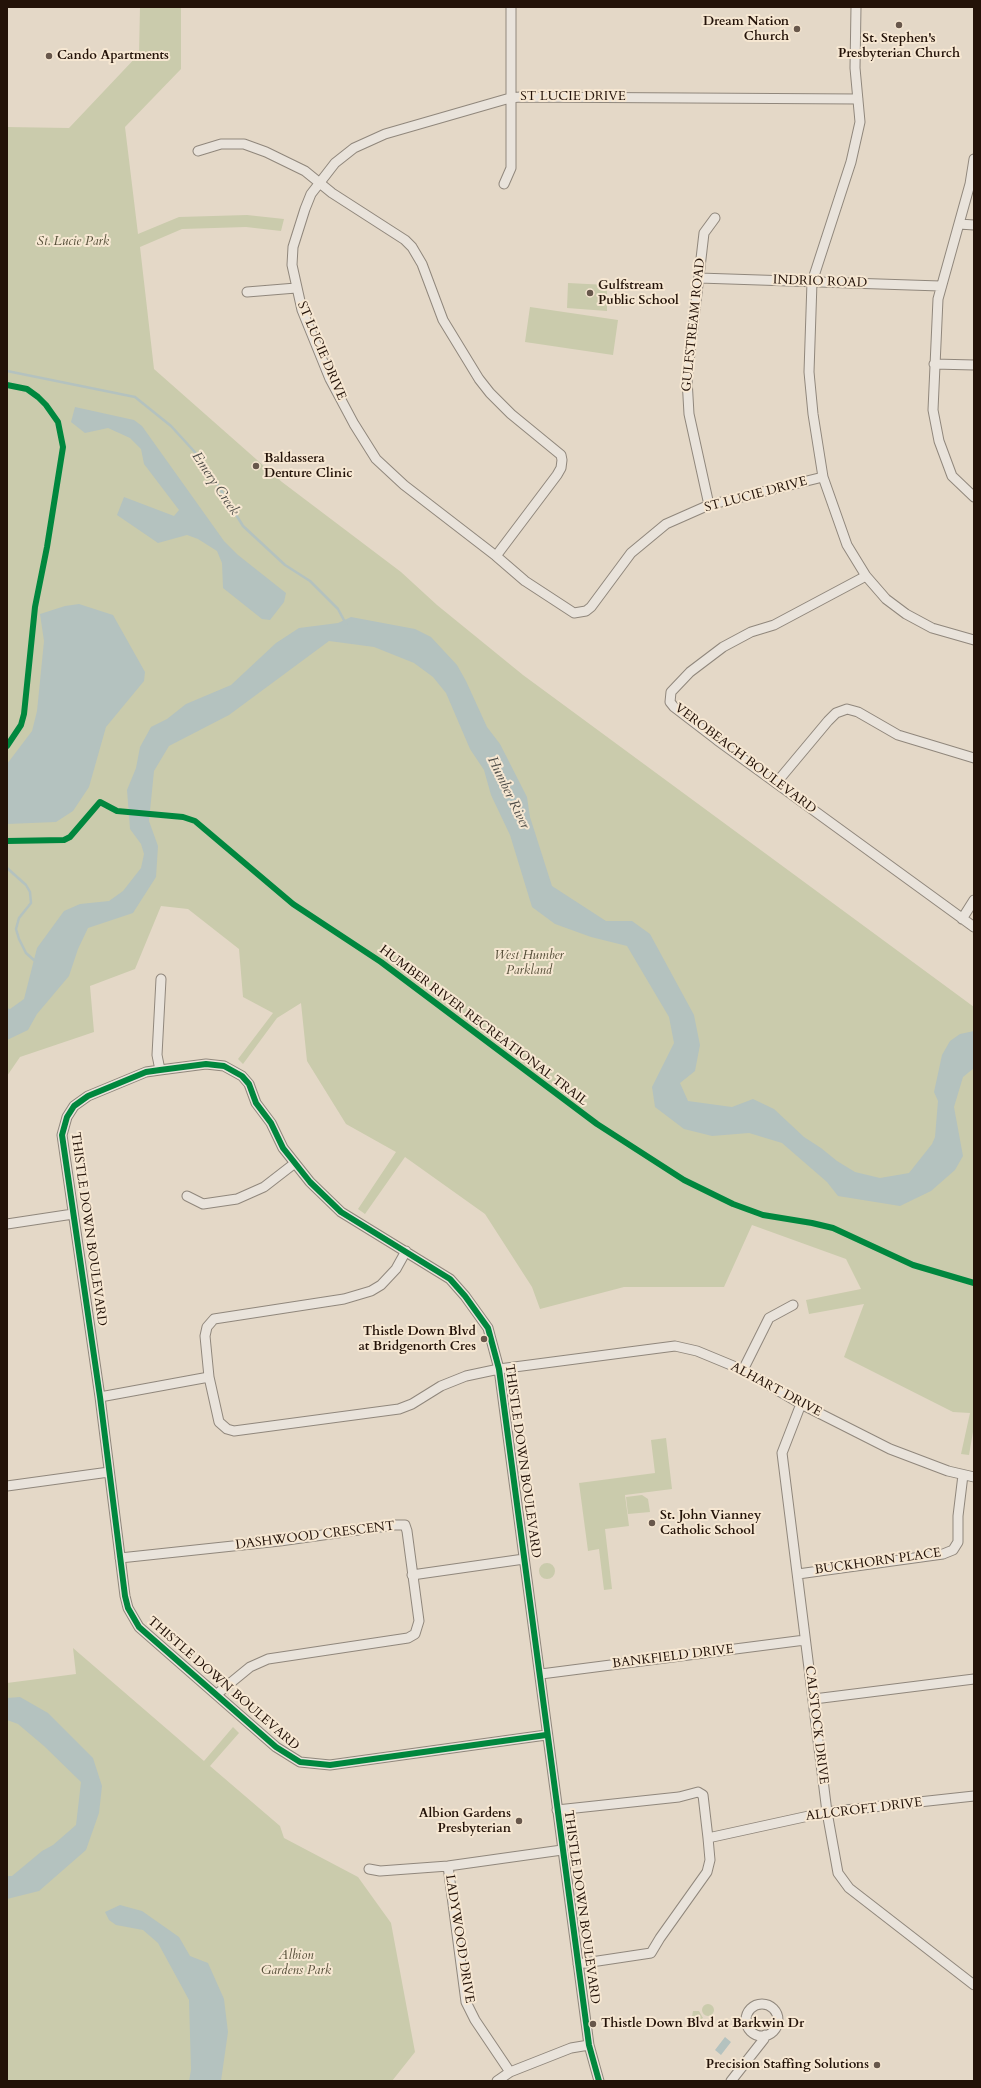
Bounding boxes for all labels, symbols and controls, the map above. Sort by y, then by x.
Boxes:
place label: Dream Nation Church [703,14,789,45]
marker: St. Stephen's Presbyterian Church [894,20,904,30]
marker: Dream Nation Church [792,24,802,34]
place label: St. Stephen's Presbyterian Church [838,31,960,62]
place label: Cando Apartments [57,48,169,64]
marker: Cando Apartments [44,51,54,61]
street label: ST LUCIE DRIVE [520,89,626,105]
park label: St. Lucie Park [37,234,109,250]
street label: GULFSTREAM ROAD [679,257,709,393]
street label: INDRIO ROAD [773,273,867,291]
place label: Gulfstream Public School [598,278,679,309]
marker: Gulfstream Public School [585,288,595,298]
street label: ST LUCIE DRIVE [293,299,349,403]
water label: Emery Creek [188,449,242,519]
place label: Baldassera Denture Clinic [264,451,353,482]
marker: Baldassera Denture Clinic [251,461,261,471]
street label: ST LUCIE DRIVE [703,474,809,516]
street label: VEROBEACH BOULEVARD [671,701,819,817]
water label: Humber River [483,754,533,832]
street label: HUMBER RIVER RECREATIONAL TRAIL [376,942,590,1110]
park label: West Humber Parkland [494,948,564,979]
street label: THISTLE DOWN BOULEVARD [67,1131,109,1327]
place label: Thistle Down Blvd at Bridgenorth Cres [358,1324,476,1355]
marker: Thistle Down Blvd at Bridgenorth Cres [479,1334,489,1344]
street label: ALHART DRIVE [728,1359,824,1421]
street label: THISTLE DOWN BOULEVARD [501,1363,543,1559]
place label: St. John Vianney Catholic School [660,1508,761,1539]
street label: DASHWOOD CRESCENT [235,1518,395,1554]
marker: St. John Vianney Catholic School [647,1518,657,1528]
street label: BUCKHORN PLACE [814,1545,942,1579]
street label: THISTLE DOWN BOULEVARD [144,1614,302,1754]
street label: BANKFIELD DRIVE [611,1642,735,1672]
street label: CALSTOCK DRIVE [801,1665,831,1785]
street label: ALLCROFT DRIVE [805,1795,923,1825]
place label: Albion Gardens Presbyterian [419,1806,511,1837]
street label: THISTLE DOWN BOULEVARD [560,1809,602,2005]
marker: Albion Gardens Presbyterian [514,1816,524,1826]
street label: LADYWOOD DRIVE [441,1874,477,2004]
park label: Albion Gardens Park [261,1948,331,1979]
place label: Thistle Down Blvd at Barkwin Dr [601,2016,804,2032]
marker: Thistle Down Blvd at Barkwin Dr [588,2019,598,2029]
place label: Precision Staffing Solutions [706,2057,869,2073]
marker: Precision Staffing Solutions [872,2060,882,2070]

